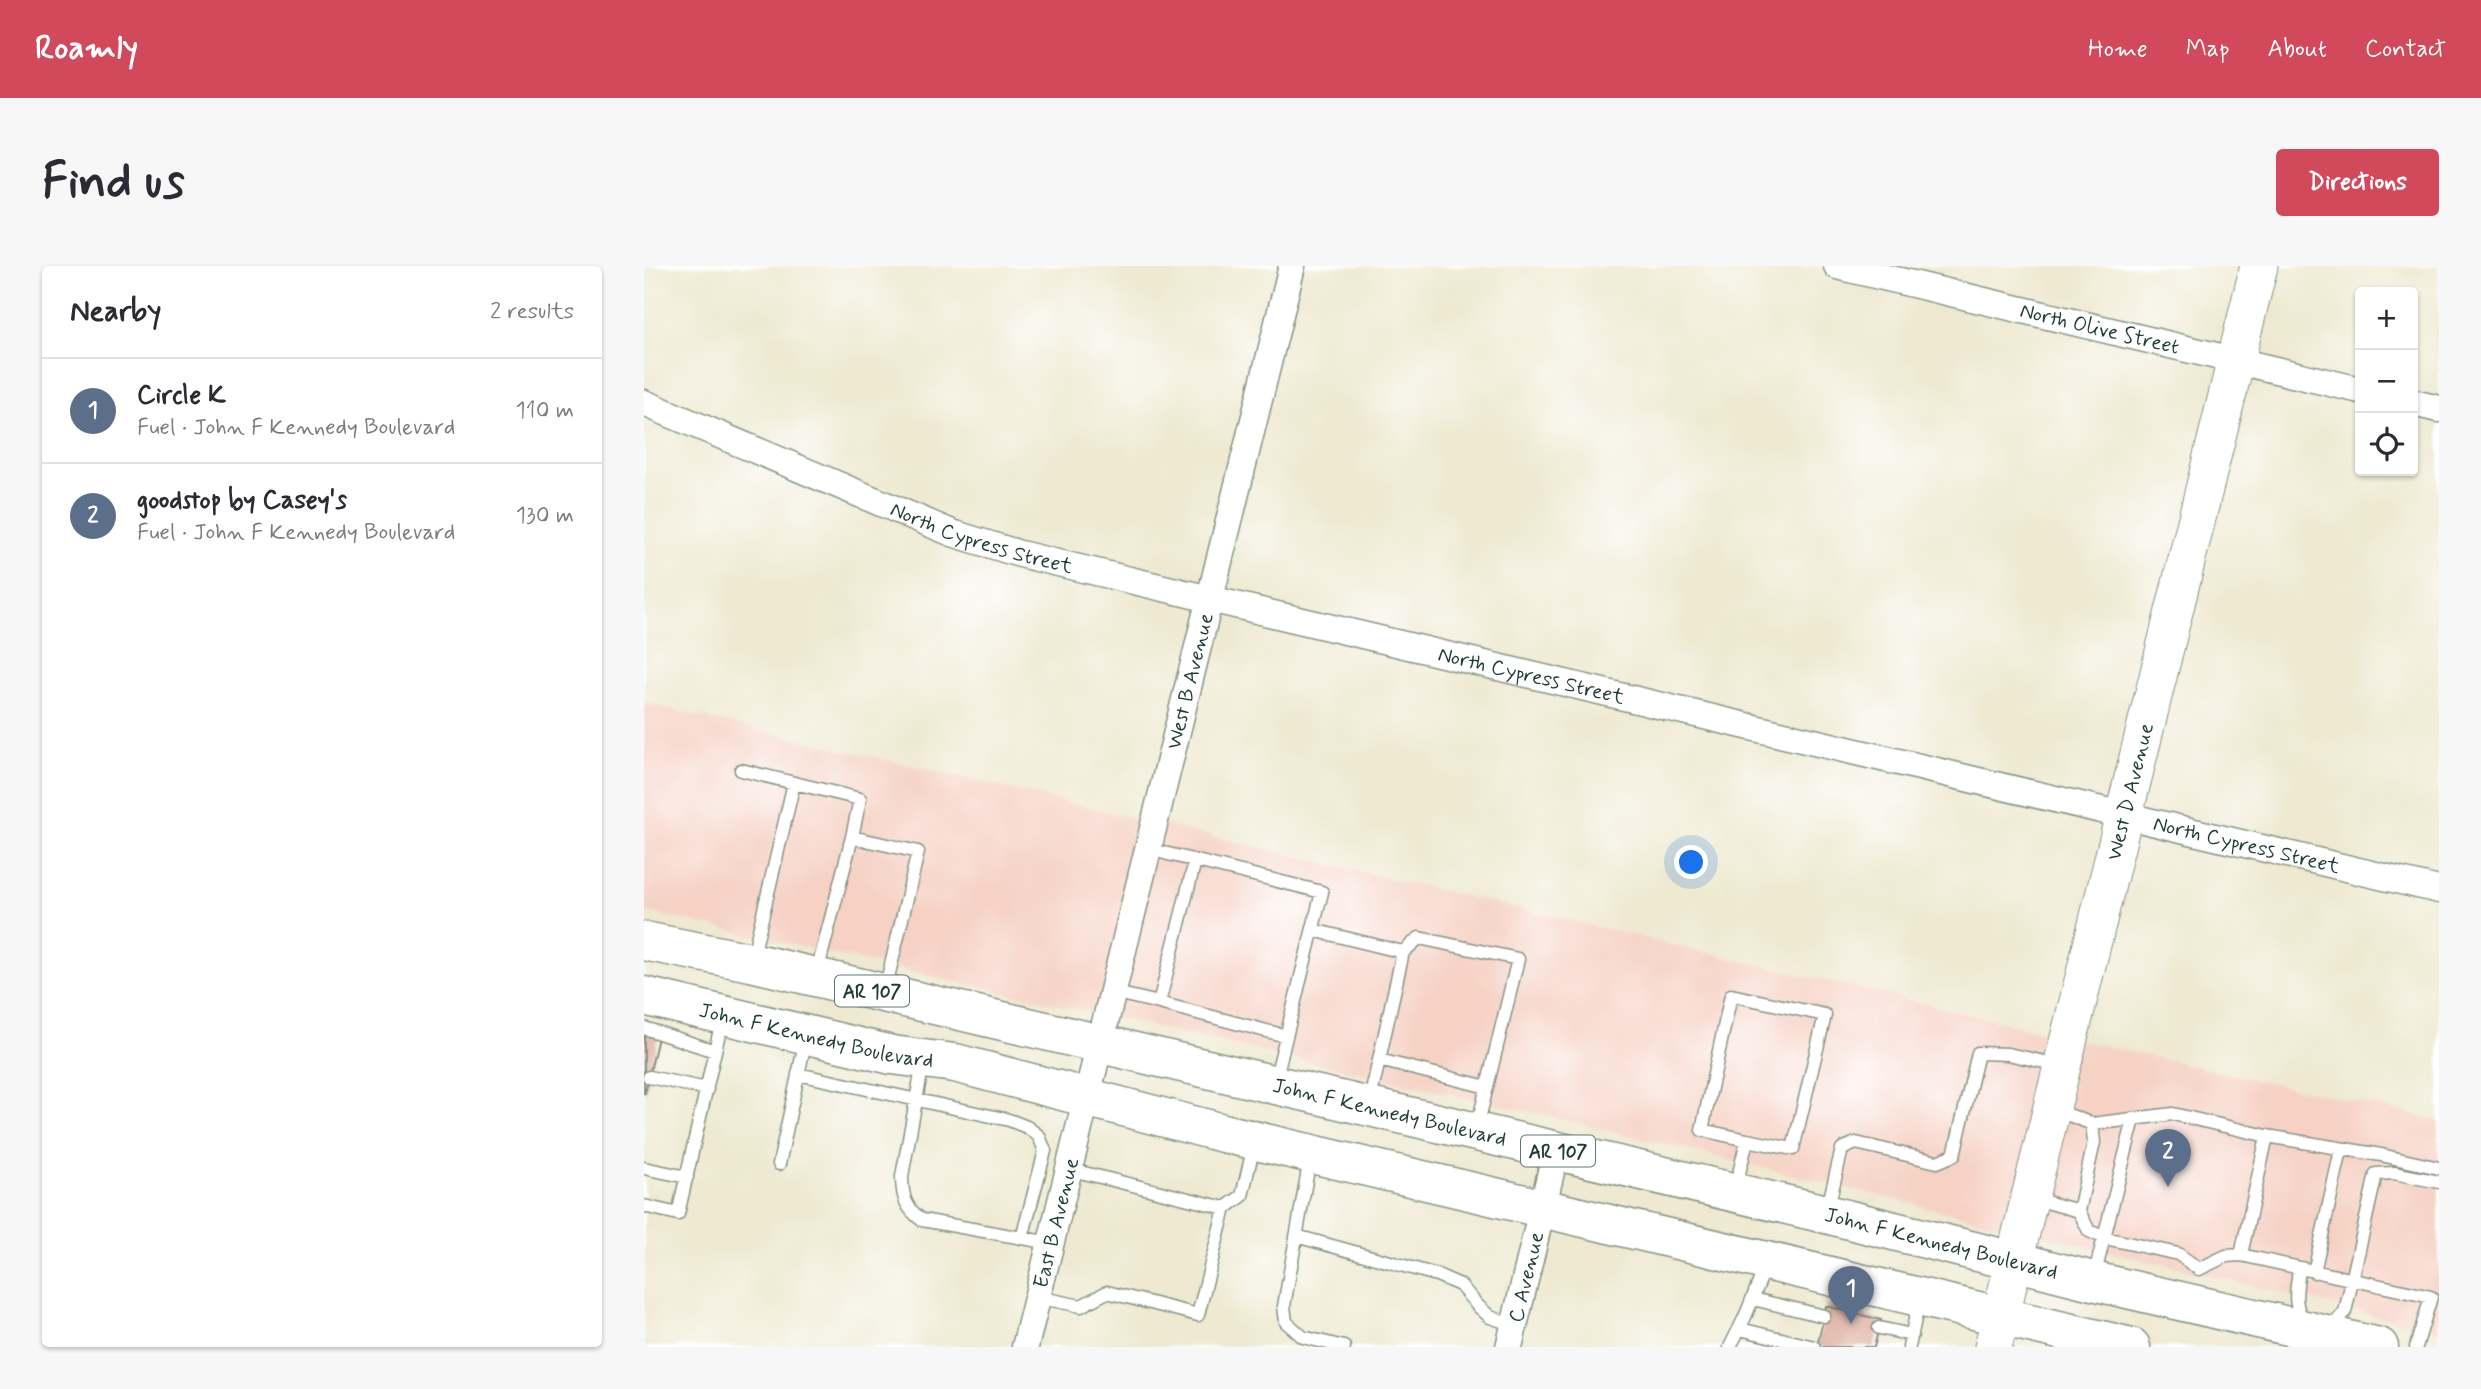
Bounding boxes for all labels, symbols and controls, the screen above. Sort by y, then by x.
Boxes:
text: Roamly [35,27,138,71]
text: Home [2088,34,2148,65]
text: Map [2186,34,2230,65]
text: About [2268,34,2327,65]
text: Contact [2365,34,2446,65]
button: Directions [2276,149,2439,216]
text: Find us [42,150,185,215]
map controls [2355,287,2418,476]
button: + [2355,287,2418,350]
text: Nearby [70,292,161,331]
text: 2 results [490,297,574,327]
street label: North Olive Street [2017,297,2182,362]
button: − [2355,350,2418,413]
text: Circle K [137,379,226,413]
text: 1 [88,396,98,426]
text: 110 m [515,396,574,426]
text: Fuel · John F Kennedy Boulevard [137,413,455,443]
button: locate [2355,413,2418,476]
text: goodstop by Casey's [137,484,347,518]
street label: North Cypress Street [886,496,1076,581]
text: 2 [87,501,99,531]
text: 130 m [516,501,574,531]
text: Fuel · John F Kennedy Boulevard [137,518,455,548]
street label: West B Avenue [1160,610,1221,752]
street label: North Cypress Street [1435,640,1628,712]
street label: West D Avenue [2100,720,2161,863]
street label: North Cypress Street [2150,810,2343,881]
your location [1674,845,1708,879]
road number: AR 107 [835,976,909,1006]
street label: John F Kennedy Boulevard [696,997,935,1075]
street label: John F Kennedy Boulevard [1270,1072,1509,1154]
pin: 2 [2145,1129,2191,1187]
road number: AR 107 [1521,1136,1595,1166]
street label: East B Avenue [1027,1155,1086,1291]
street label: John F Kennedy Boulevard [1821,1201,2061,1287]
street label: C Avenue [1502,1229,1551,1325]
pin: 1 [1828,1266,1874,1324]

